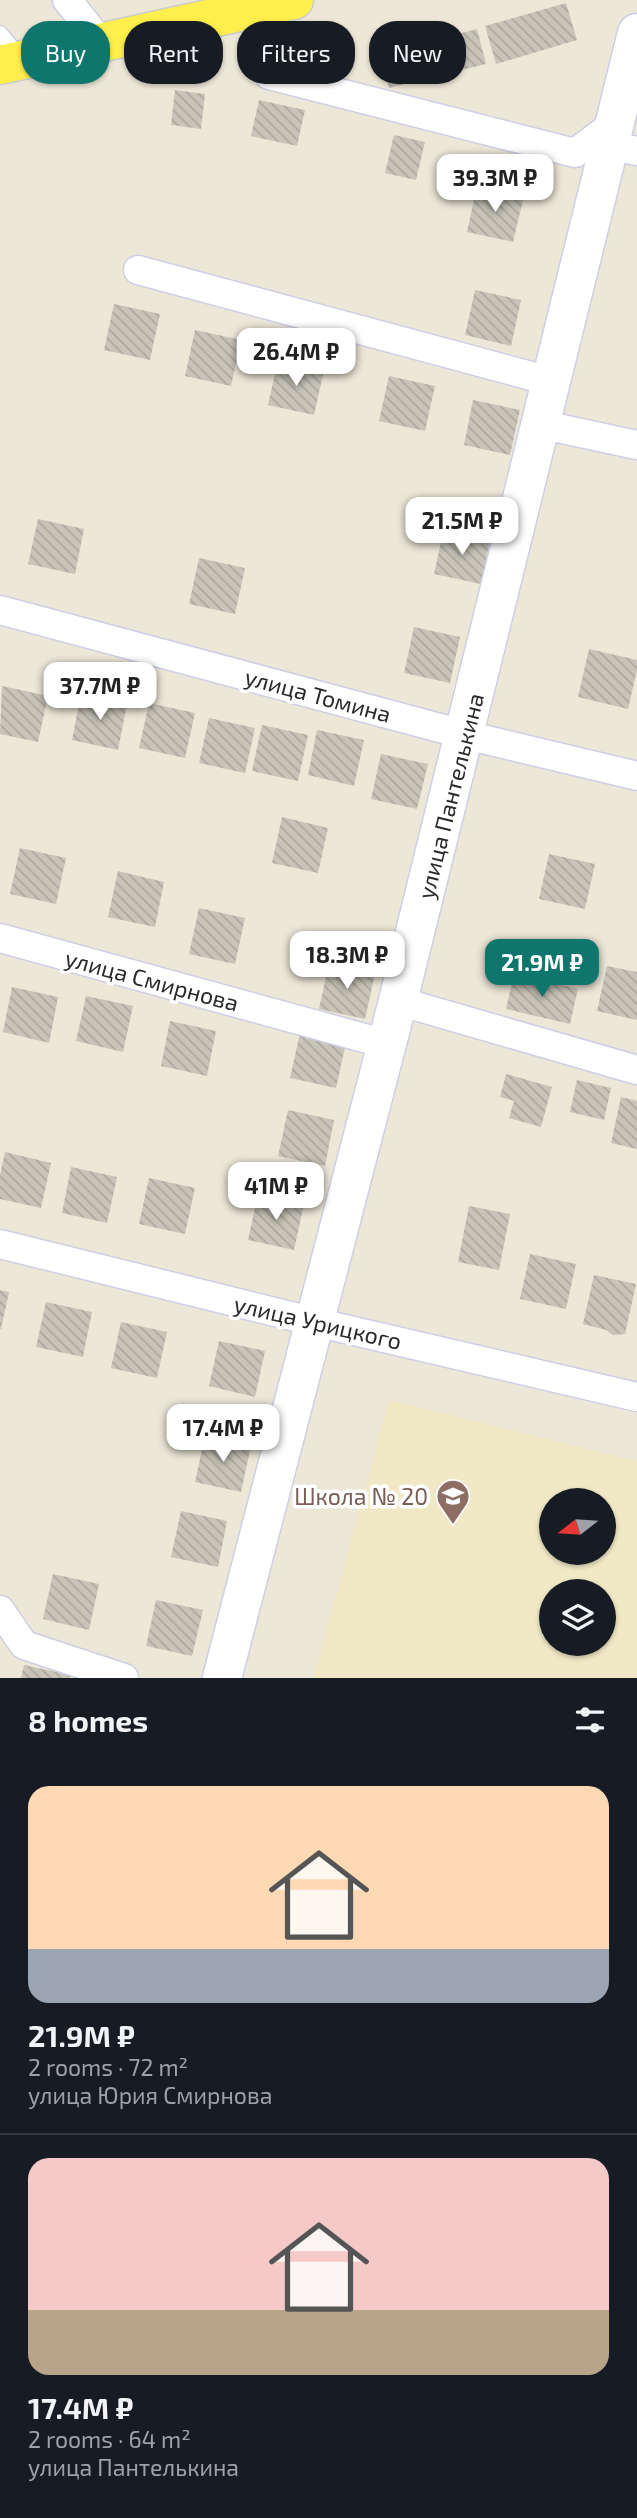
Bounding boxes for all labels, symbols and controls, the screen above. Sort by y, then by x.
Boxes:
chip: Buy [21,21,110,84]
chip: Rent [124,21,223,84]
chip: Filters [237,21,355,84]
chip: New [369,21,466,84]
pin: 39.3M ₽ [430,154,560,214]
text: 39.3M ₽ [453,163,537,191]
pin: 26.4M ₽ [231,328,361,388]
text: 26.4M ₽ [253,337,339,365]
pin: 21.5M ₽ [397,498,527,557]
text: 21.5M ₽ [421,506,503,534]
pin: 37.7M ₽ [35,662,165,722]
street label: улица Томина [242,662,394,729]
text: 37.7M ₽ [60,671,140,699]
street label: улица Пантелькина [411,690,490,902]
pin: 18.3M ₽ [282,932,412,991]
text: 18.3M ₽ [306,940,388,968]
pin: 21.9M ₽ [477,940,607,999]
street label: улица Смирнова [62,943,242,1018]
text: 21.9M ₽ [501,948,583,976]
pin: 41M ₽ [227,1162,325,1222]
text: 41M ₽ [244,1171,308,1199]
street label: улица Урицкого [231,1289,405,1356]
pin: 17.4M ₽ [158,1404,288,1464]
text: 17.4M ₽ [183,1413,263,1441]
school or university icon: Школа № 20 [434,1477,472,1526]
place label: Школа № 20 [294,1482,428,1510]
north arrow [539,1488,616,1564]
map controls [539,1488,616,1656]
button: layers [539,1579,616,1656]
icon: filters [571,1701,609,1739]
text: 8 homes [28,1702,148,1738]
icon: home [256,1832,382,1958]
text: 21.9M ₽ [28,2017,135,2053]
text: 2 rooms · 72 m² [28,2053,188,2081]
text: улица Юрия Смирнова [28,2081,272,2109]
icon: home [256,2204,382,2330]
text: 17.4M ₽ [28,2389,134,2425]
text: 2 rooms · 64 m² [28,2425,191,2453]
text: улица Пантелькина [28,2453,239,2481]

